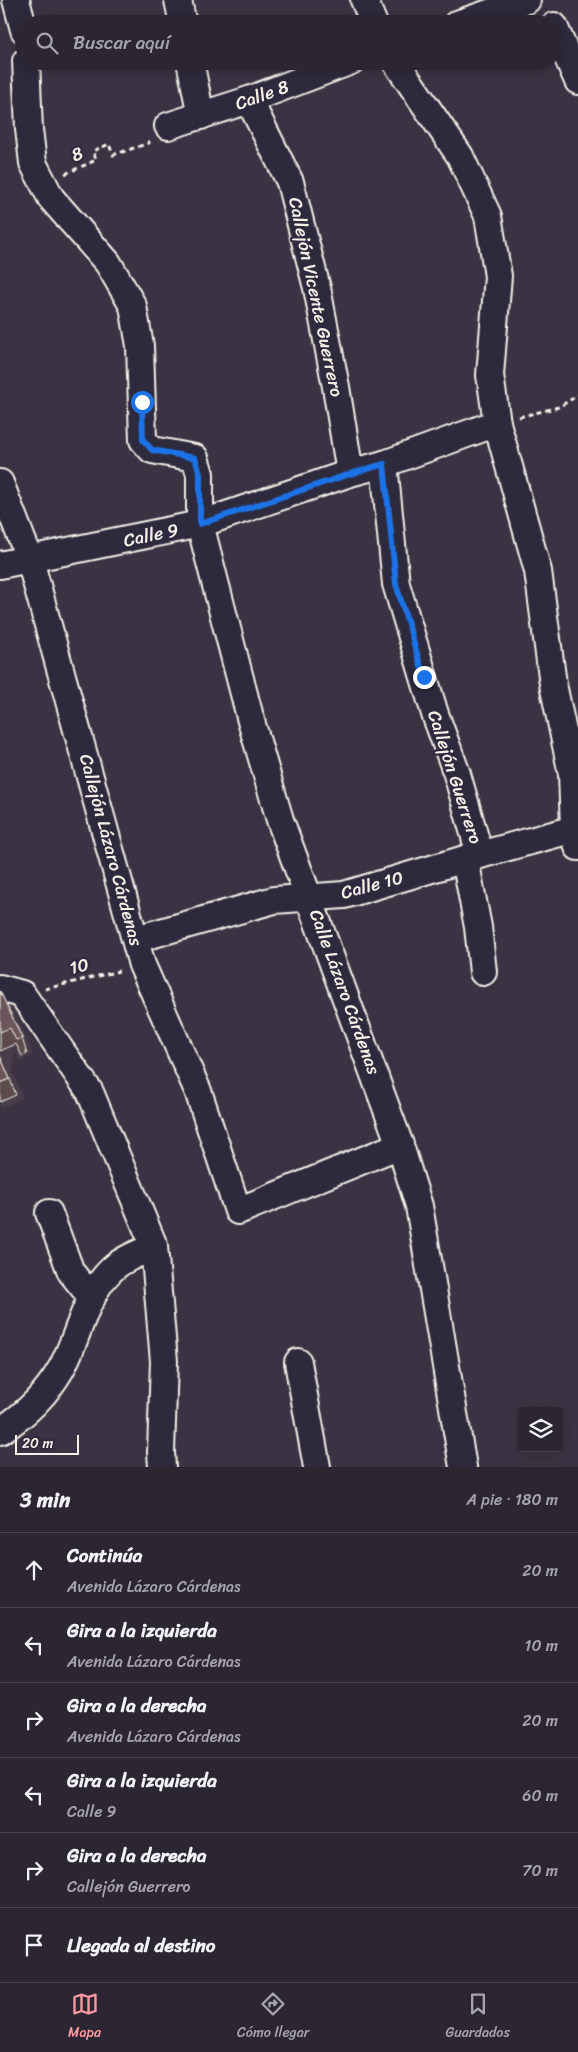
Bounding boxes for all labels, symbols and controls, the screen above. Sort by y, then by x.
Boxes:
search box [15,15,563,70]
text: Buscar aquí [73,26,170,59]
icon: search [33,29,61,57]
street label: Calle 8 [231,70,294,119]
street label: 8 [66,137,89,171]
street label: Callejón Vicente Guerrero [279,194,353,400]
route start [131,391,154,414]
street label: Calle 9 [121,514,181,556]
route end [413,666,436,689]
street label: Callejón Guerrero [418,706,492,848]
street label: Callejón Lázaro Cárdenas [70,750,152,950]
street label: Calle 10 [337,861,407,909]
street label: Calle Lázaro Cárdenas [300,905,390,1080]
street label: 10 [66,948,92,984]
map controls [518,1407,563,1452]
button: layers [518,1407,563,1452]
text: 20 m [22,1431,53,1456]
scale bar [15,1432,79,1455]
text: 3 min [20,1481,70,1519]
text: A pie · 180 m [467,1485,558,1514]
text: Continúa [67,1539,142,1572]
icon: ahead [20,1556,48,1584]
text: 20 m [522,1556,558,1585]
text: Avenida Lázaro Cárdenas [67,1572,241,1601]
text: Gira a la izquierda [67,1614,217,1647]
icon: left [20,1631,48,1659]
text: 10 m [525,1631,558,1660]
text: Avenida Lázaro Cárdenas [67,1647,241,1676]
text: Gira a la derecha [67,1689,206,1722]
icon: right [20,1706,48,1734]
text: 20 m [522,1706,558,1735]
text: Avenida Lázaro Cárdenas [67,1722,241,1751]
text: Gira a la izquierda [67,1764,217,1797]
icon: left [20,1781,48,1809]
text: 60 m [522,1781,558,1810]
text: Calle 9 [67,1797,116,1826]
text: Gira a la derecha [67,1839,206,1872]
icon: right [20,1856,48,1884]
text: 70 m [522,1856,558,1885]
text: Callejón Guerrero [67,1872,191,1901]
text: Llegada al destino [67,1929,216,1962]
icon: arrive [20,1931,48,1959]
tab: Mapa [68,1990,101,2045]
tab: Cómo llegar [237,1990,309,2045]
tab: Guardados [446,1990,510,2045]

